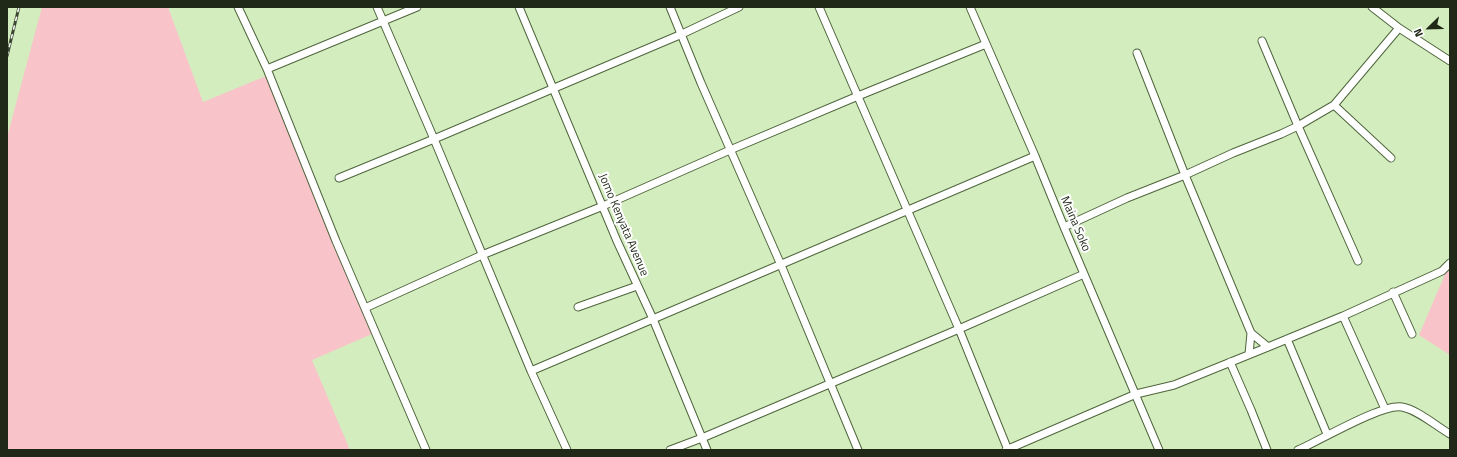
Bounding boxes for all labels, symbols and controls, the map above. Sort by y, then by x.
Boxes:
north arrow [1409,8,1449,48]
text: N [1409,26,1427,39]
street label: Jomo Kenyata Avenue [595,172,651,278]
street label: Maina Soko [1057,194,1093,254]

